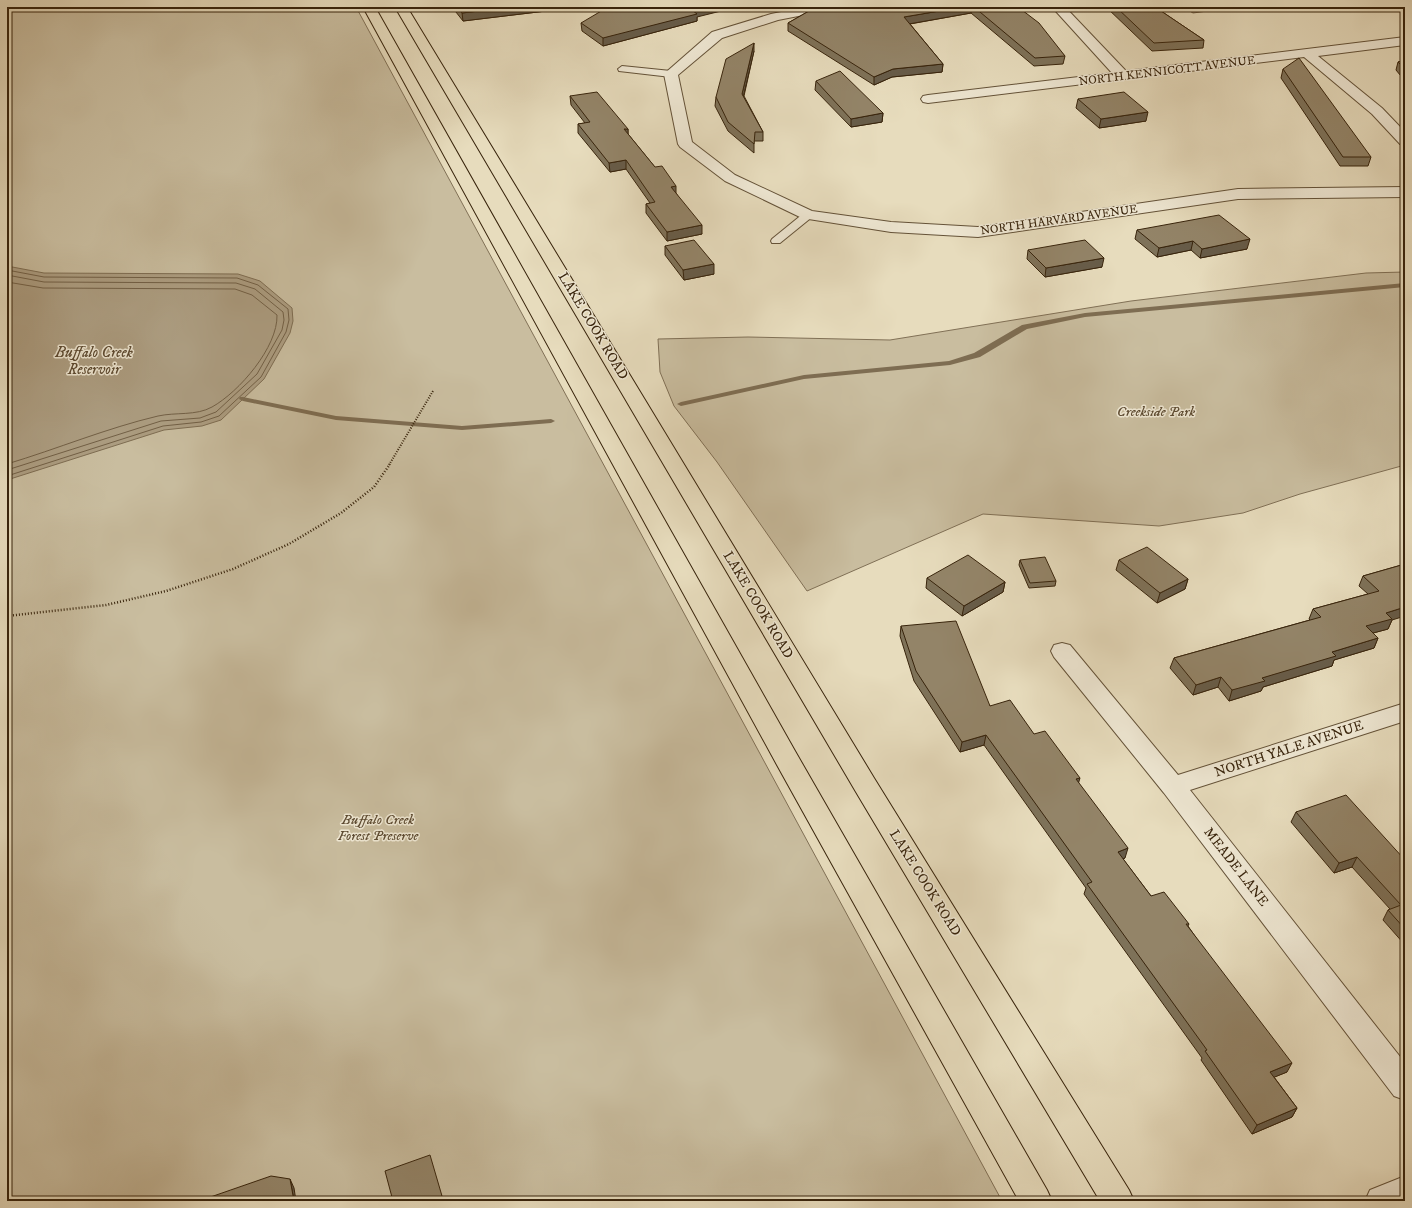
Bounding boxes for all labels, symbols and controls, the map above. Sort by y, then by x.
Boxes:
street label: NORTH KENNICOTT AVENUE [1078,53,1257,89]
street label: NORTH HARVARD AVENUE [979,201,1139,238]
street label: LAKE COOK ROAD [554,269,632,383]
water label: Buffalo Creek Reservoir [54,343,134,379]
park label: Creekside Park [1117,403,1195,421]
street label: LAKE COOK ROAD [719,548,797,662]
street label: NORTH YALE AVENUE [1212,716,1366,782]
park label: Buffalo Creek Forest Preserve [338,811,420,845]
street label: MEADE LANE [1200,824,1273,910]
street label: LAKE COOK ROAD [885,826,965,940]

